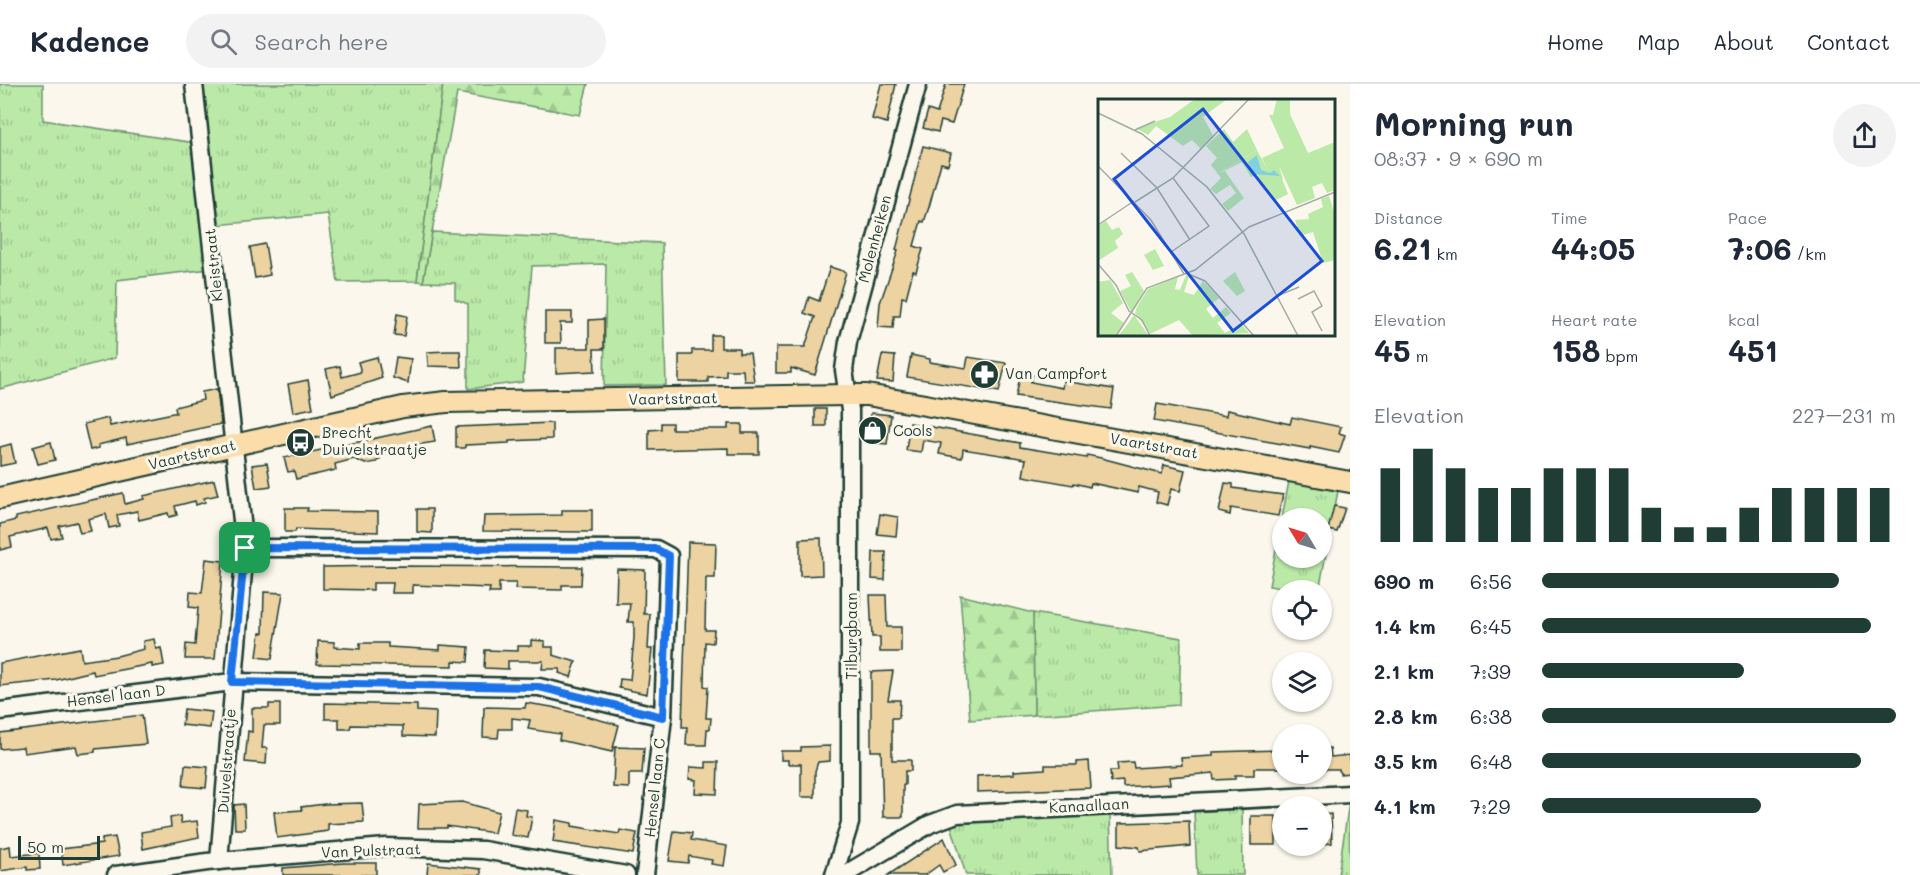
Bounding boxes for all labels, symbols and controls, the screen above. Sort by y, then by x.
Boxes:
search box [186,14,606,68]
text: Kadence [30,23,150,59]
icon: search [207,25,240,58]
text: Search here [255,27,388,56]
text: Home [1547,28,1604,55]
text: Map [1637,28,1680,55]
text: About [1713,28,1774,55]
text: Contact [1807,28,1890,55]
inset map [1098,99,1335,336]
text: Morning run [1374,101,1574,144]
button: share [1833,104,1896,167]
text: 08:37 · 9 × 690 m [1374,145,1543,171]
street label: Molenheiken [853,193,895,285]
text: Distance [1374,207,1443,228]
text: Time [1551,207,1587,228]
text: Pace [1728,207,1767,228]
street label: Kleistraat [199,228,227,303]
text: 6.21 [1374,228,1431,268]
text: 44:05 [1551,228,1635,268]
text: 7:06 [1728,228,1792,268]
text: km [1431,243,1458,264]
text: /km [1792,243,1826,264]
text: Elevation [1374,309,1446,330]
text: Heart rate [1551,309,1637,330]
text: kcal [1728,309,1760,330]
text: 45 [1374,330,1411,370]
text: 158 [1551,330,1600,370]
text: 451 [1728,330,1778,370]
text: m [1411,345,1428,366]
text: bpm [1600,345,1638,366]
pharmacy icon: Van Campfort [968,358,1000,390]
place label: Van Campfort [1005,363,1107,383]
street label: Vaartstraat [628,387,718,409]
text: Elevation [1374,402,1464,428]
text: 227–231 m [1792,402,1896,428]
shop icon: Cools [856,415,888,447]
place label: Cools [893,420,933,440]
place label: Brecht Duivelstraatje [322,422,427,459]
bus stop icon: Brecht Duivelstraatje [285,426,317,458]
street label: Vaartstraat [1109,427,1200,463]
street label: Vaartstraat [146,434,237,474]
north arrow [1272,508,1332,568]
map controls [1272,508,1332,856]
pin [219,522,270,573]
icon: arrive [228,531,261,564]
text: 690 m [1374,568,1434,594]
text: 6:56 [1470,568,1512,594]
button: locate [1272,580,1332,640]
street label: Tilburgbaan [841,592,861,680]
text: 1.4 km [1374,613,1436,639]
text: 6:45 [1470,613,1512,639]
button: layers [1272,652,1332,712]
text: 2.1 km [1374,658,1434,684]
text: 7:39 [1470,658,1511,684]
street label: Hensel laan D [65,679,166,711]
text: 2.8 km [1374,703,1438,729]
text: 6:38 [1470,703,1512,729]
street label: Duivelstraatje [212,708,240,814]
button: + [1272,724,1332,784]
street label: Hensel laan C [639,737,669,839]
text: 3.5 km [1374,748,1438,774]
text: 6:48 [1470,748,1512,774]
street label: Kanaallaan [1048,793,1129,817]
text: 4.1 km [1374,793,1436,819]
text: 7:29 [1470,793,1510,819]
button: − [1272,796,1332,856]
scale bar [18,833,100,860]
text: 50 m [27,836,64,857]
street label: Van Pulstraat [321,838,421,862]

